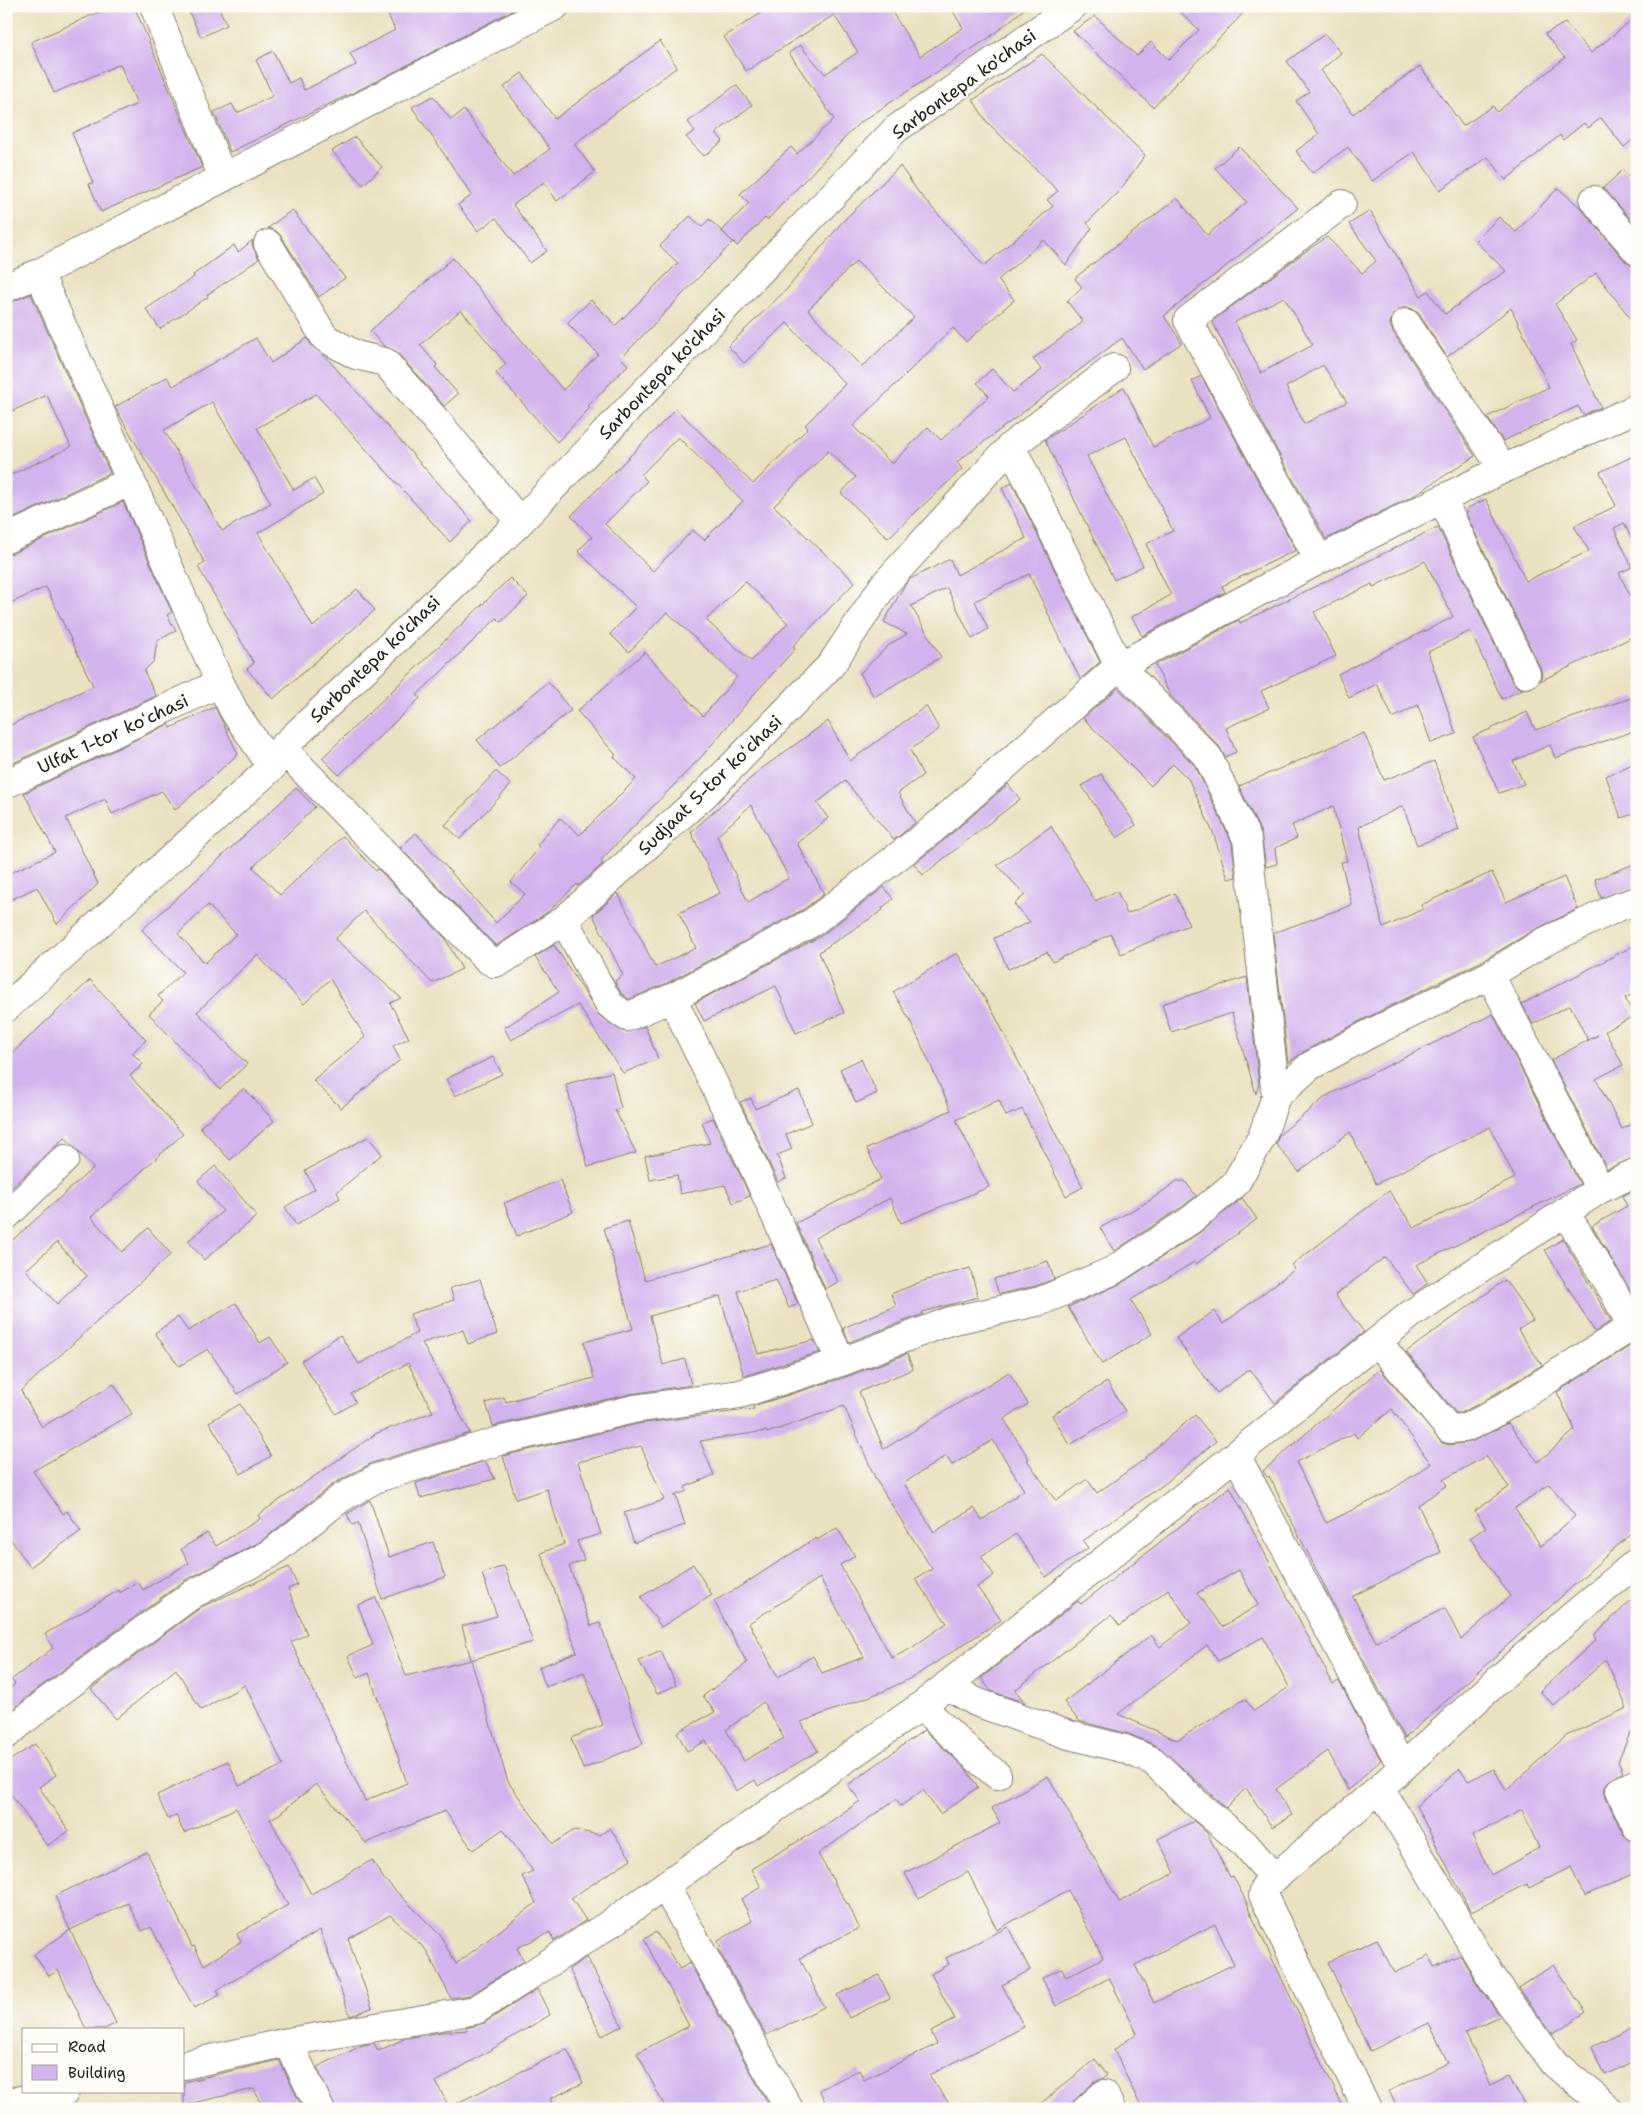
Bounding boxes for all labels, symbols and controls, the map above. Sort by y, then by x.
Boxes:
street label: Sarbontepa ko'chasi [887,23,1041,145]
street label: Sarbontepa ko'chasi [593,303,731,445]
street label: Sarbontepa ko'chasi [304,590,446,728]
street label: Ulfat 1-tor koʻchasi [34,688,192,780]
street label: Sudjaat 5-tor koʻchasi [633,710,787,860]
legend [22,2028,185,2092]
text: Road [68,2037,106,2057]
text: Building [68,2063,125,2083]

